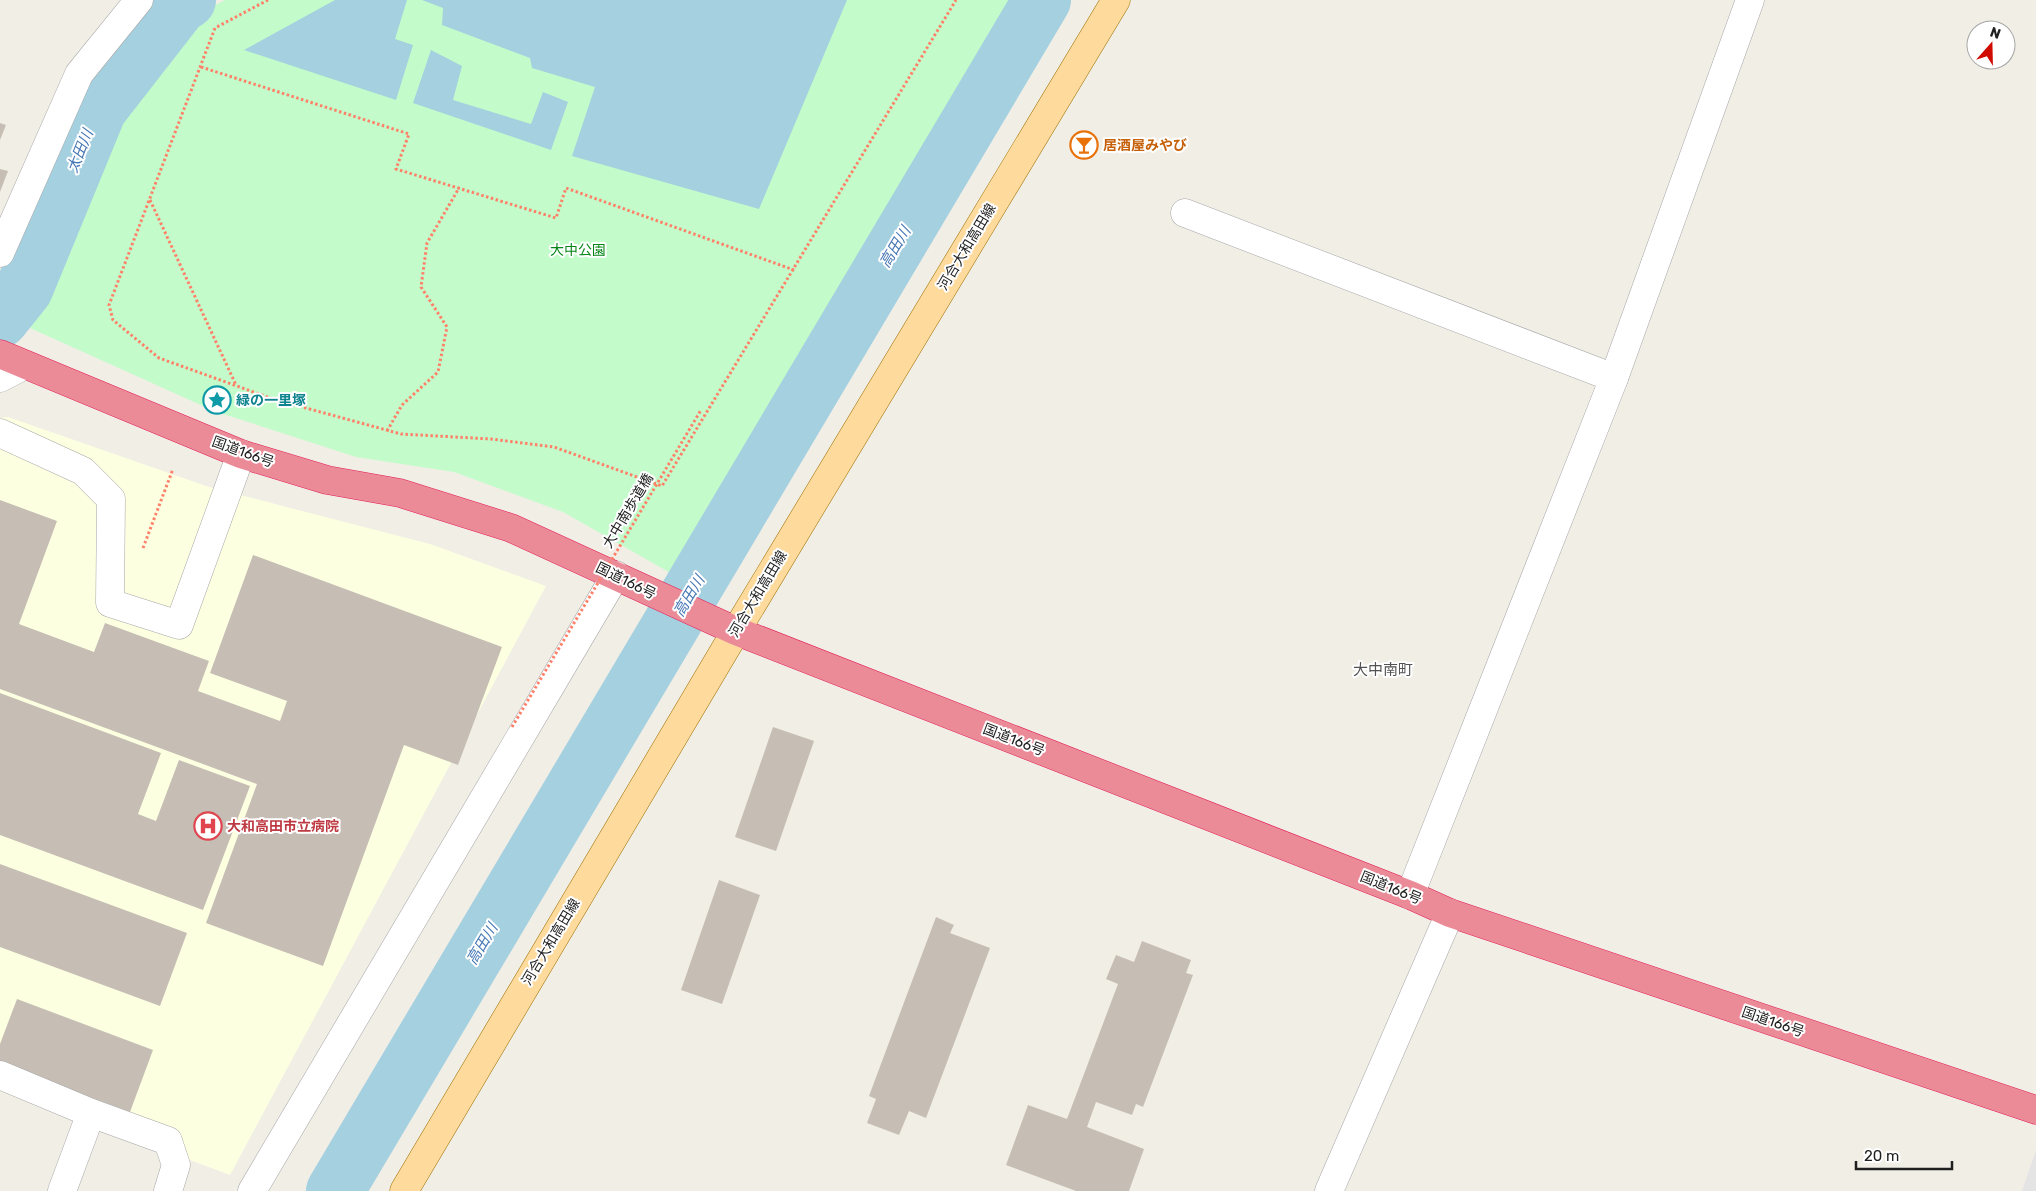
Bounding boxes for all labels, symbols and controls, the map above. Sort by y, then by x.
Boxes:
north arrow [1966,20,2016,70]
text: N [1988,24,2003,43]
water label: 太田川 [63,125,98,175]
bar icon: 居酒屋みやび [1069,130,1099,160]
place label: 居酒屋みやび [1103,137,1187,154]
street label: 河合大和高田線 [934,201,1000,293]
water label: 高田川 [876,221,915,271]
park label: 大中公園 [550,242,606,259]
place icon: 緑の一里塚 [202,385,232,415]
place label: 緑の一里塚 [236,392,306,409]
street label: 国道166号 [210,433,276,471]
street label: 大中南歩道橋 [599,471,657,551]
street label: 河合大和高田線 [725,548,791,640]
street label: 国道166号 [593,559,659,603]
water label: 高田川 [670,570,709,620]
district label: 大中南町 [1353,661,1413,679]
street label: 国道166号 [981,720,1047,760]
hospital icon: 大和高田市立病院 [193,811,223,841]
place label: 大和高田市立病院 [227,818,339,835]
street label: 国道166号 [1358,868,1424,908]
street label: 河合大和高田線 [518,896,584,988]
water label: 高田川 [463,918,502,968]
street label: 国道166号 [1740,1003,1806,1041]
scale bar [1856,1138,1952,1170]
text: 20 m [1864,1147,1899,1165]

